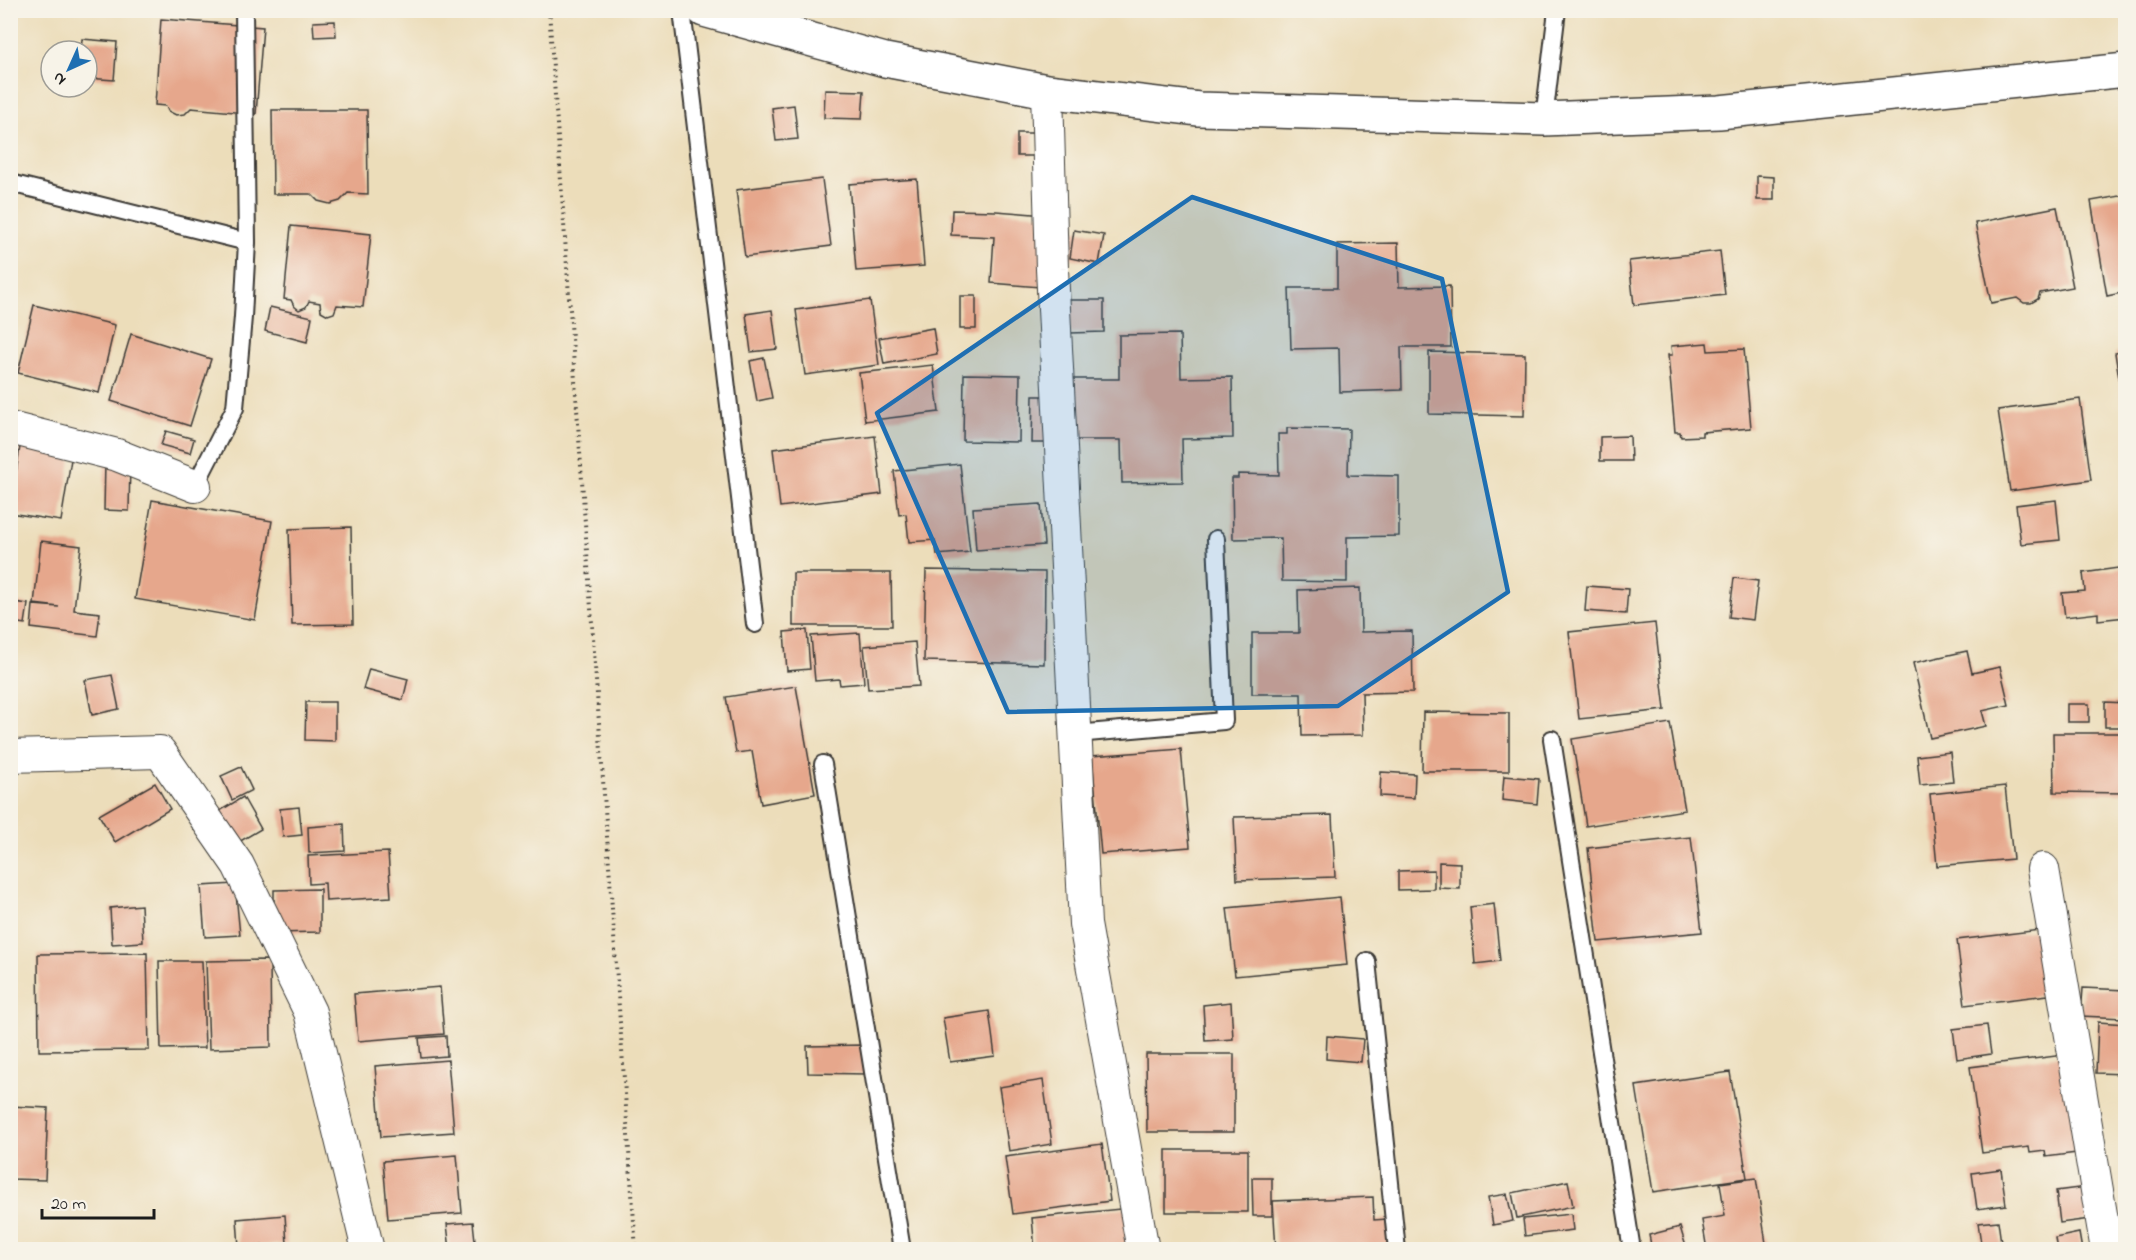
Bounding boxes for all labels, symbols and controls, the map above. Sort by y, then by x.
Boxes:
north arrow [39,39,99,99]
text: N [47,66,72,91]
scale bar [42,1182,154,1220]
text: 20 m [51,1192,86,1218]

